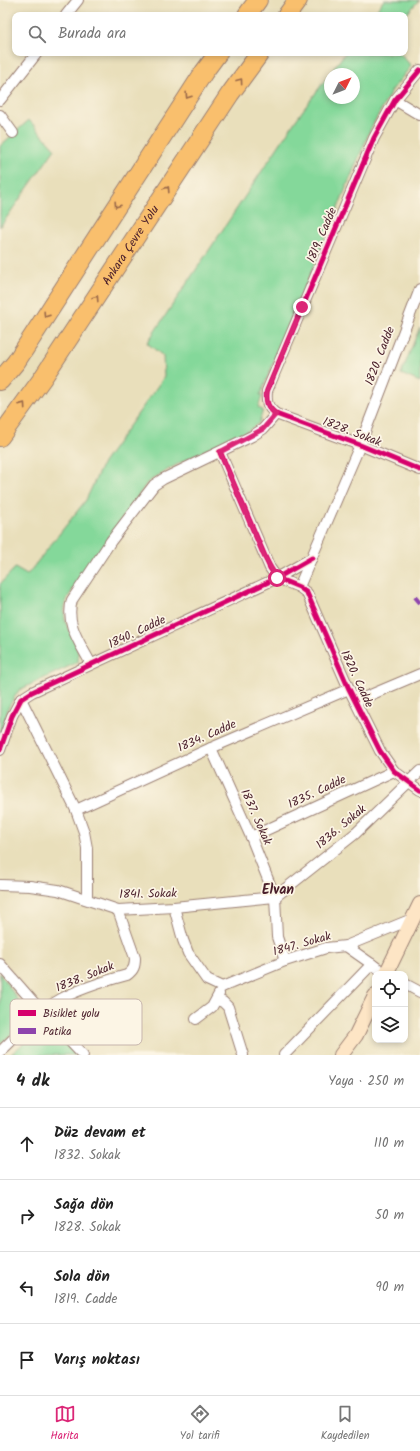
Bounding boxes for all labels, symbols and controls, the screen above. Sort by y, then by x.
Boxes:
search box [12,12,408,56]
text: Burada ara [58,22,126,46]
icon: search [26,23,48,45]
north arrow [324,68,360,104]
one-way arrow [235,78,242,85]
one-way arrow [186,92,193,99]
one-way arrow [162,186,170,193]
street label: Ankara Çevre Yolu [97,201,164,289]
one-way arrow [115,201,122,208]
street label: 1819. Cadde [302,204,342,266]
one-way arrow [91,295,98,302]
route end [293,298,311,316]
one-way arrow [44,310,51,317]
street label: 1820. Cadde [360,323,400,388]
one-way arrow [18,403,25,410]
street label: 1828. Sokak [320,412,384,452]
route start [268,569,286,587]
street label: 1840. Cadde [105,610,169,654]
street label: 1820. Cadde [335,647,379,712]
street label: 1834. Cadde [175,714,240,757]
street label: 1835. Cadde [285,770,350,814]
street label: 1837. Sokak [235,786,277,848]
street label: 1836. Sokak [312,800,371,854]
district label: Elvan [262,879,294,901]
street label: 1841. Sokak [119,884,177,904]
street label: 1847. Sokak [271,927,334,961]
street label: 1838. Sokak [53,957,117,997]
map controls [372,971,408,1043]
button: locate [372,971,408,1007]
legend [10,999,142,1045]
text: Bisiklet yolu [43,1005,100,1023]
button: layers [372,1007,408,1043]
text: Patika [43,1023,71,1041]
text: 4 dk [16,1068,49,1095]
text: Yaya · 250 m [328,1071,404,1092]
text: Düz devam et [54,1121,146,1145]
icon: ahead [16,1133,38,1155]
text: 110 m [374,1133,404,1154]
text: 1832. Sokak [54,1145,120,1166]
text: Sağa dön [54,1193,114,1217]
icon: right [16,1205,38,1227]
text: 50 m [375,1205,404,1226]
text: 1828. Sokak [54,1217,121,1238]
text: Sola dön [54,1265,110,1289]
icon: left [16,1277,38,1299]
text: 90 m [376,1277,404,1298]
text: 1819. Cadde [54,1289,117,1310]
text: Varış noktası [54,1348,140,1372]
icon: arrive [16,1349,38,1371]
tab: Harita [51,1403,79,1445]
tab: Yol tarifi [180,1403,220,1445]
tab: Kaydedilen [321,1403,370,1445]

